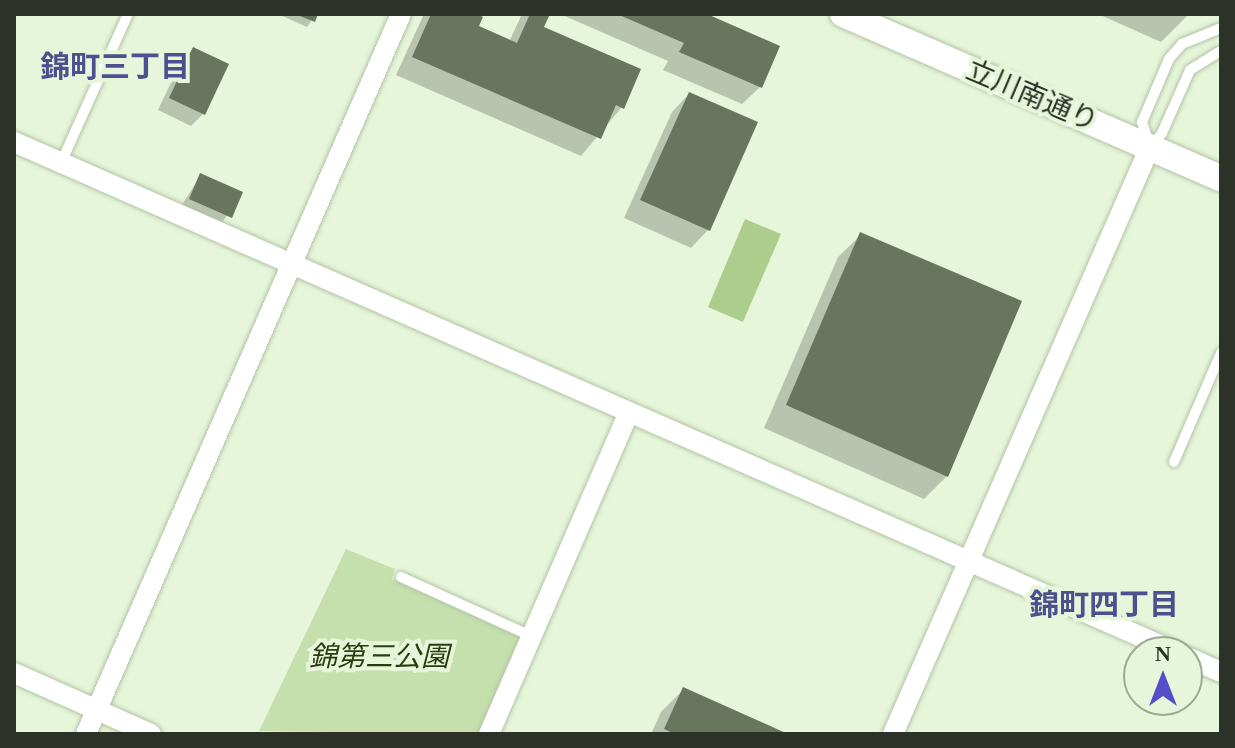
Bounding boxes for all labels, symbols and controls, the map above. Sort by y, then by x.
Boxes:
district label: 錦町三丁目 [40,49,190,85]
street label: 立川南通り [961,53,1103,139]
district label: 錦町四丁目 [1029,587,1179,623]
north arrow [1123,636,1203,716]
park label: 錦第三公園 [309,640,449,674]
text: N [1155,641,1171,666]

